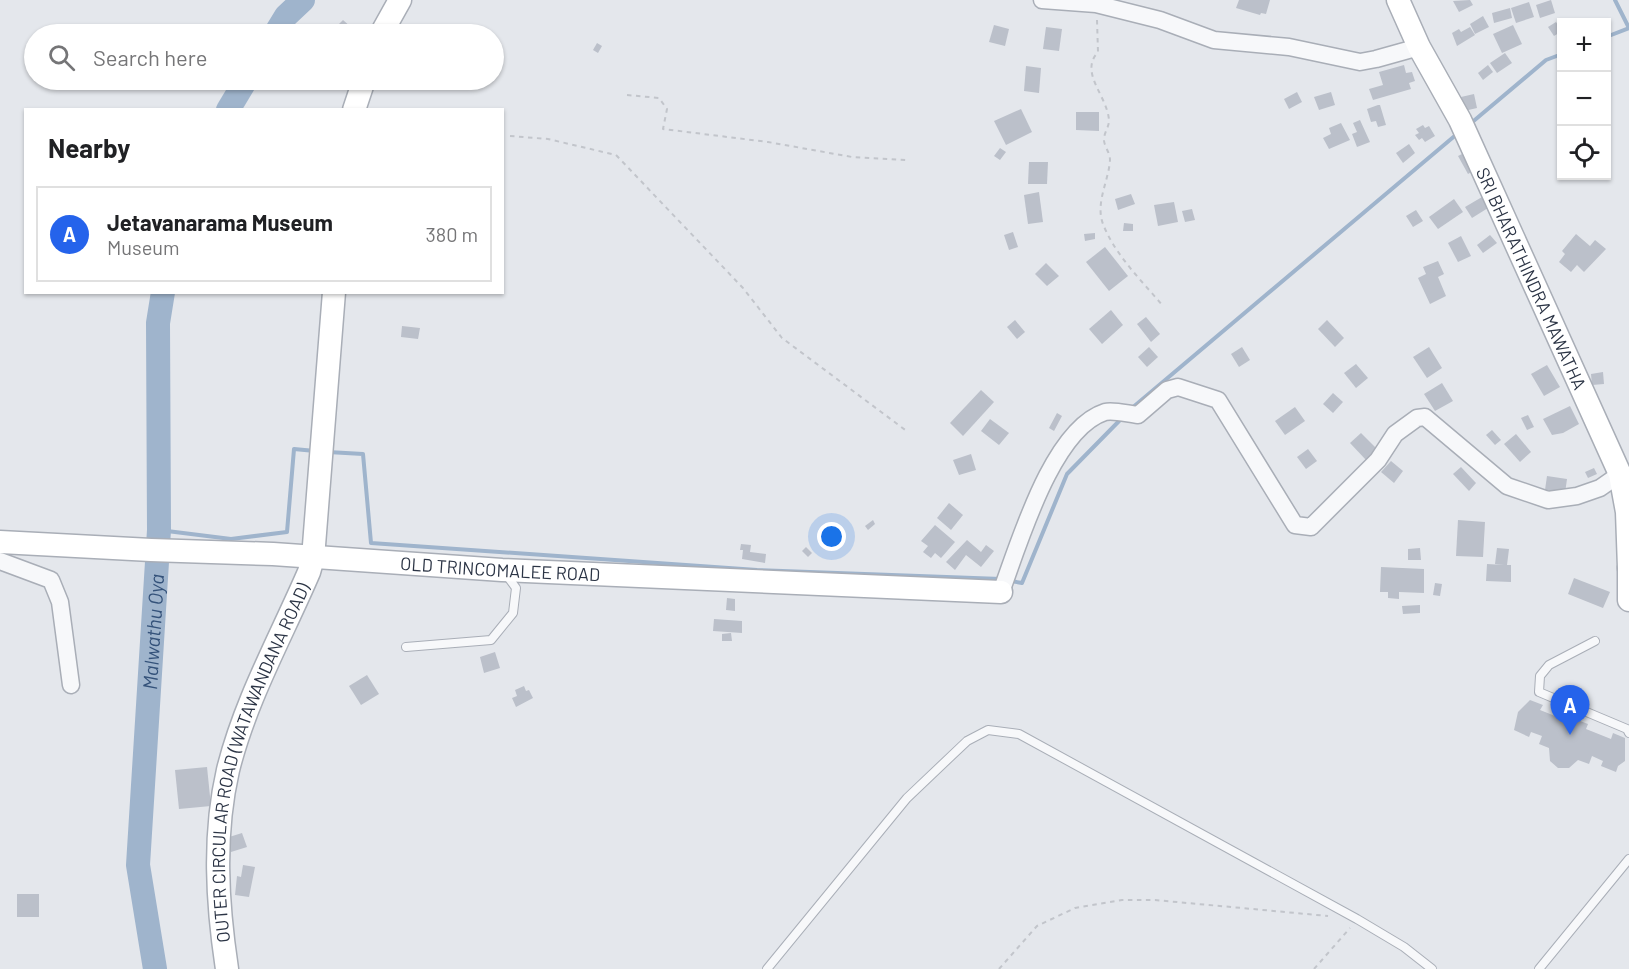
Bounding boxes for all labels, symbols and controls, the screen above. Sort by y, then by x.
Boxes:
map controls [1557,18,1611,180]
button: + [1557,18,1611,72]
search box [24,24,504,90]
icon: search [45,41,78,74]
text: Search here [93,44,207,70]
button: − [1557,72,1611,126]
button: locate [1557,126,1611,180]
text: Nearby [48,132,130,163]
street label: SRI BHARATHINDRA MAWATHA [1472,164,1591,393]
text: Jetavanarama Museum [107,209,333,235]
text: A [63,222,76,246]
text: 380 m [425,222,478,246]
text: Museum [107,235,180,259]
your location [817,522,846,551]
street label: OLD TRINCOMALEE ROAD [400,552,601,585]
water label: Malwathu Oya [137,573,168,691]
street label: OUTER CIRCULAR ROAD (WATAWANDANA ROAD) [207,579,314,944]
pin: A [1550,686,1590,735]

